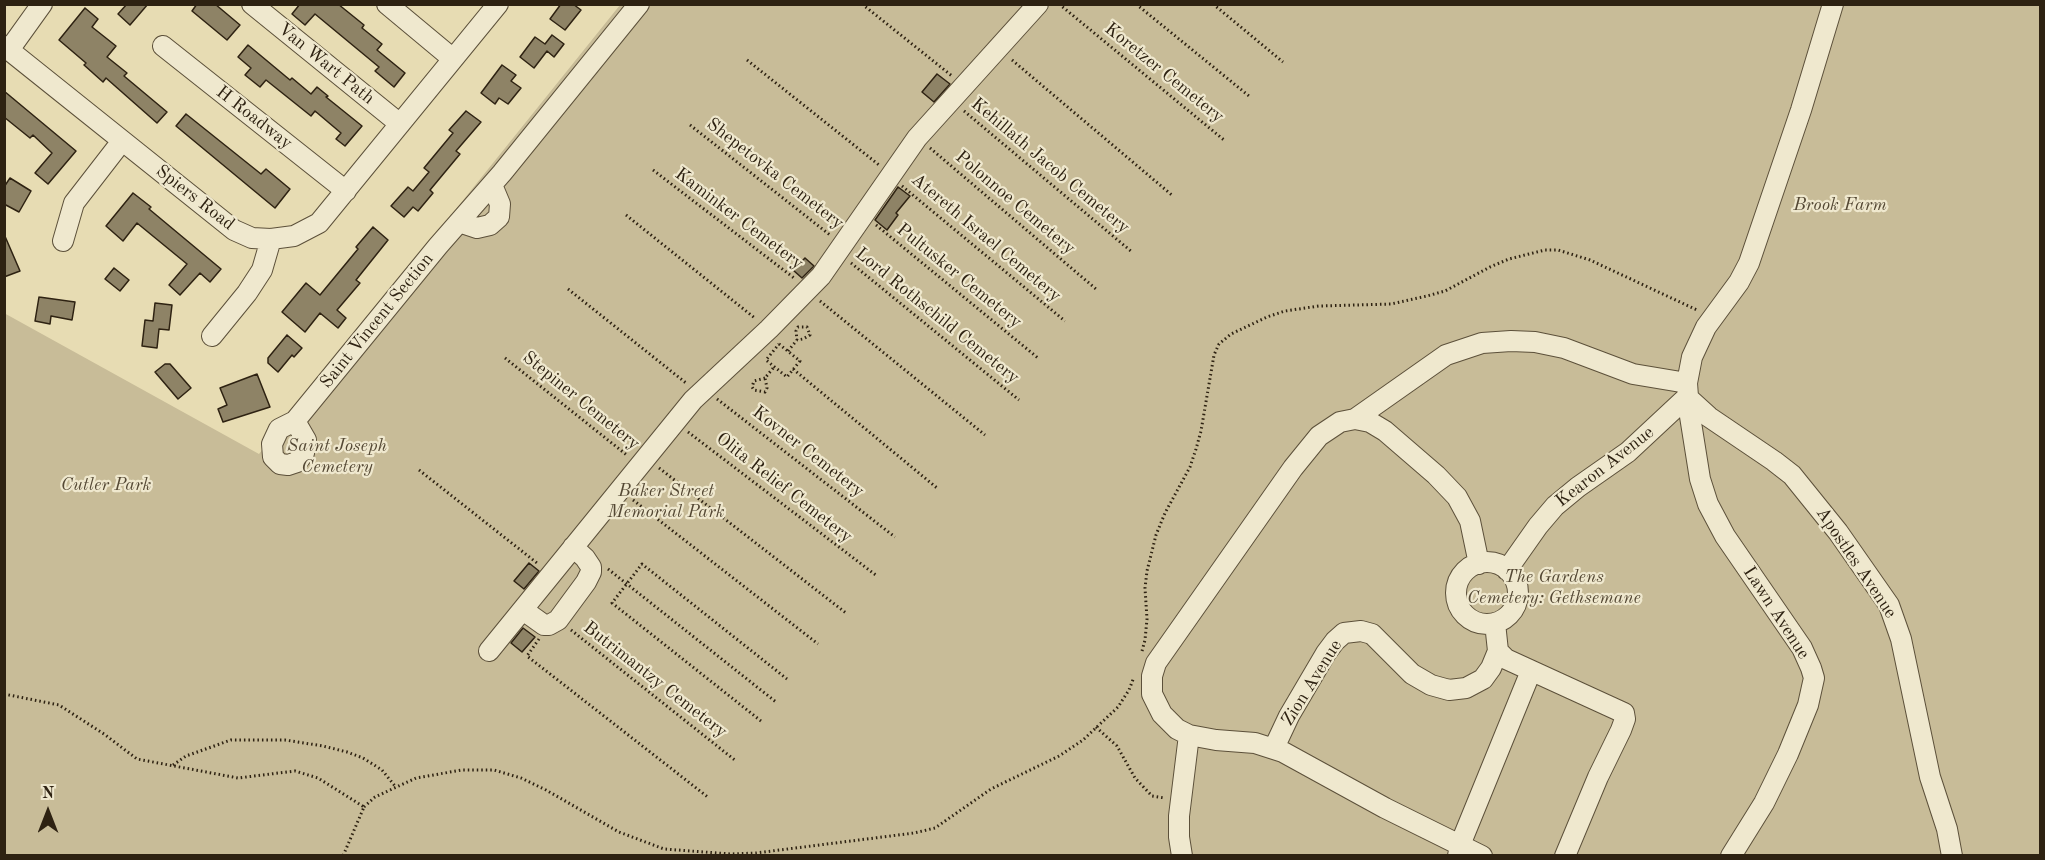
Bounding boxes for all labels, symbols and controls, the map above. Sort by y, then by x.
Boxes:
street label: Van Wart Path [273,18,379,110]
street label: Koretzer Cemetery [1100,18,1228,128]
street label: H Roadway [212,82,296,154]
street label: Kehillath Jacob Cemetery [966,93,1134,239]
street label: Shepetovka Cemetery [702,114,848,234]
street label: Polonnoe Cemetery [951,146,1079,260]
street label: Spiers Road [151,161,239,235]
street label: Kaminker Cemetery [670,163,808,275]
street label: Atereth Israel Cemetery [907,169,1065,307]
park label: Brook Farm [1793,194,1887,216]
street label: Pultusker Cemetery [892,219,1026,333]
street label: Lord Rothschild Cemetery [851,243,1023,389]
street label: Saint Vincent Section [316,249,438,393]
street label: Stepiner Cemetery [518,347,644,455]
street label: Kovner Cemetery [748,402,868,502]
street label: Kearon Avenue [1551,422,1659,512]
street label: Olita Relief Cemetery [712,428,856,548]
park label: Saint Joseph Cemetery [287,435,387,478]
park label: Cutler Park [61,474,151,496]
park label: Baker Street Memorial Park [607,480,725,522]
street label: Apostles Avenue [1811,503,1901,623]
street label: Lawn Avenue [1738,562,1814,664]
park label: The Gardens Cemetery: Gethsemane [1467,566,1641,608]
street label: Butrimantzy Cemetery [579,617,731,743]
street label: Zion Avenue [1277,636,1347,730]
north arrow [18,782,78,842]
text: N [42,786,54,802]

